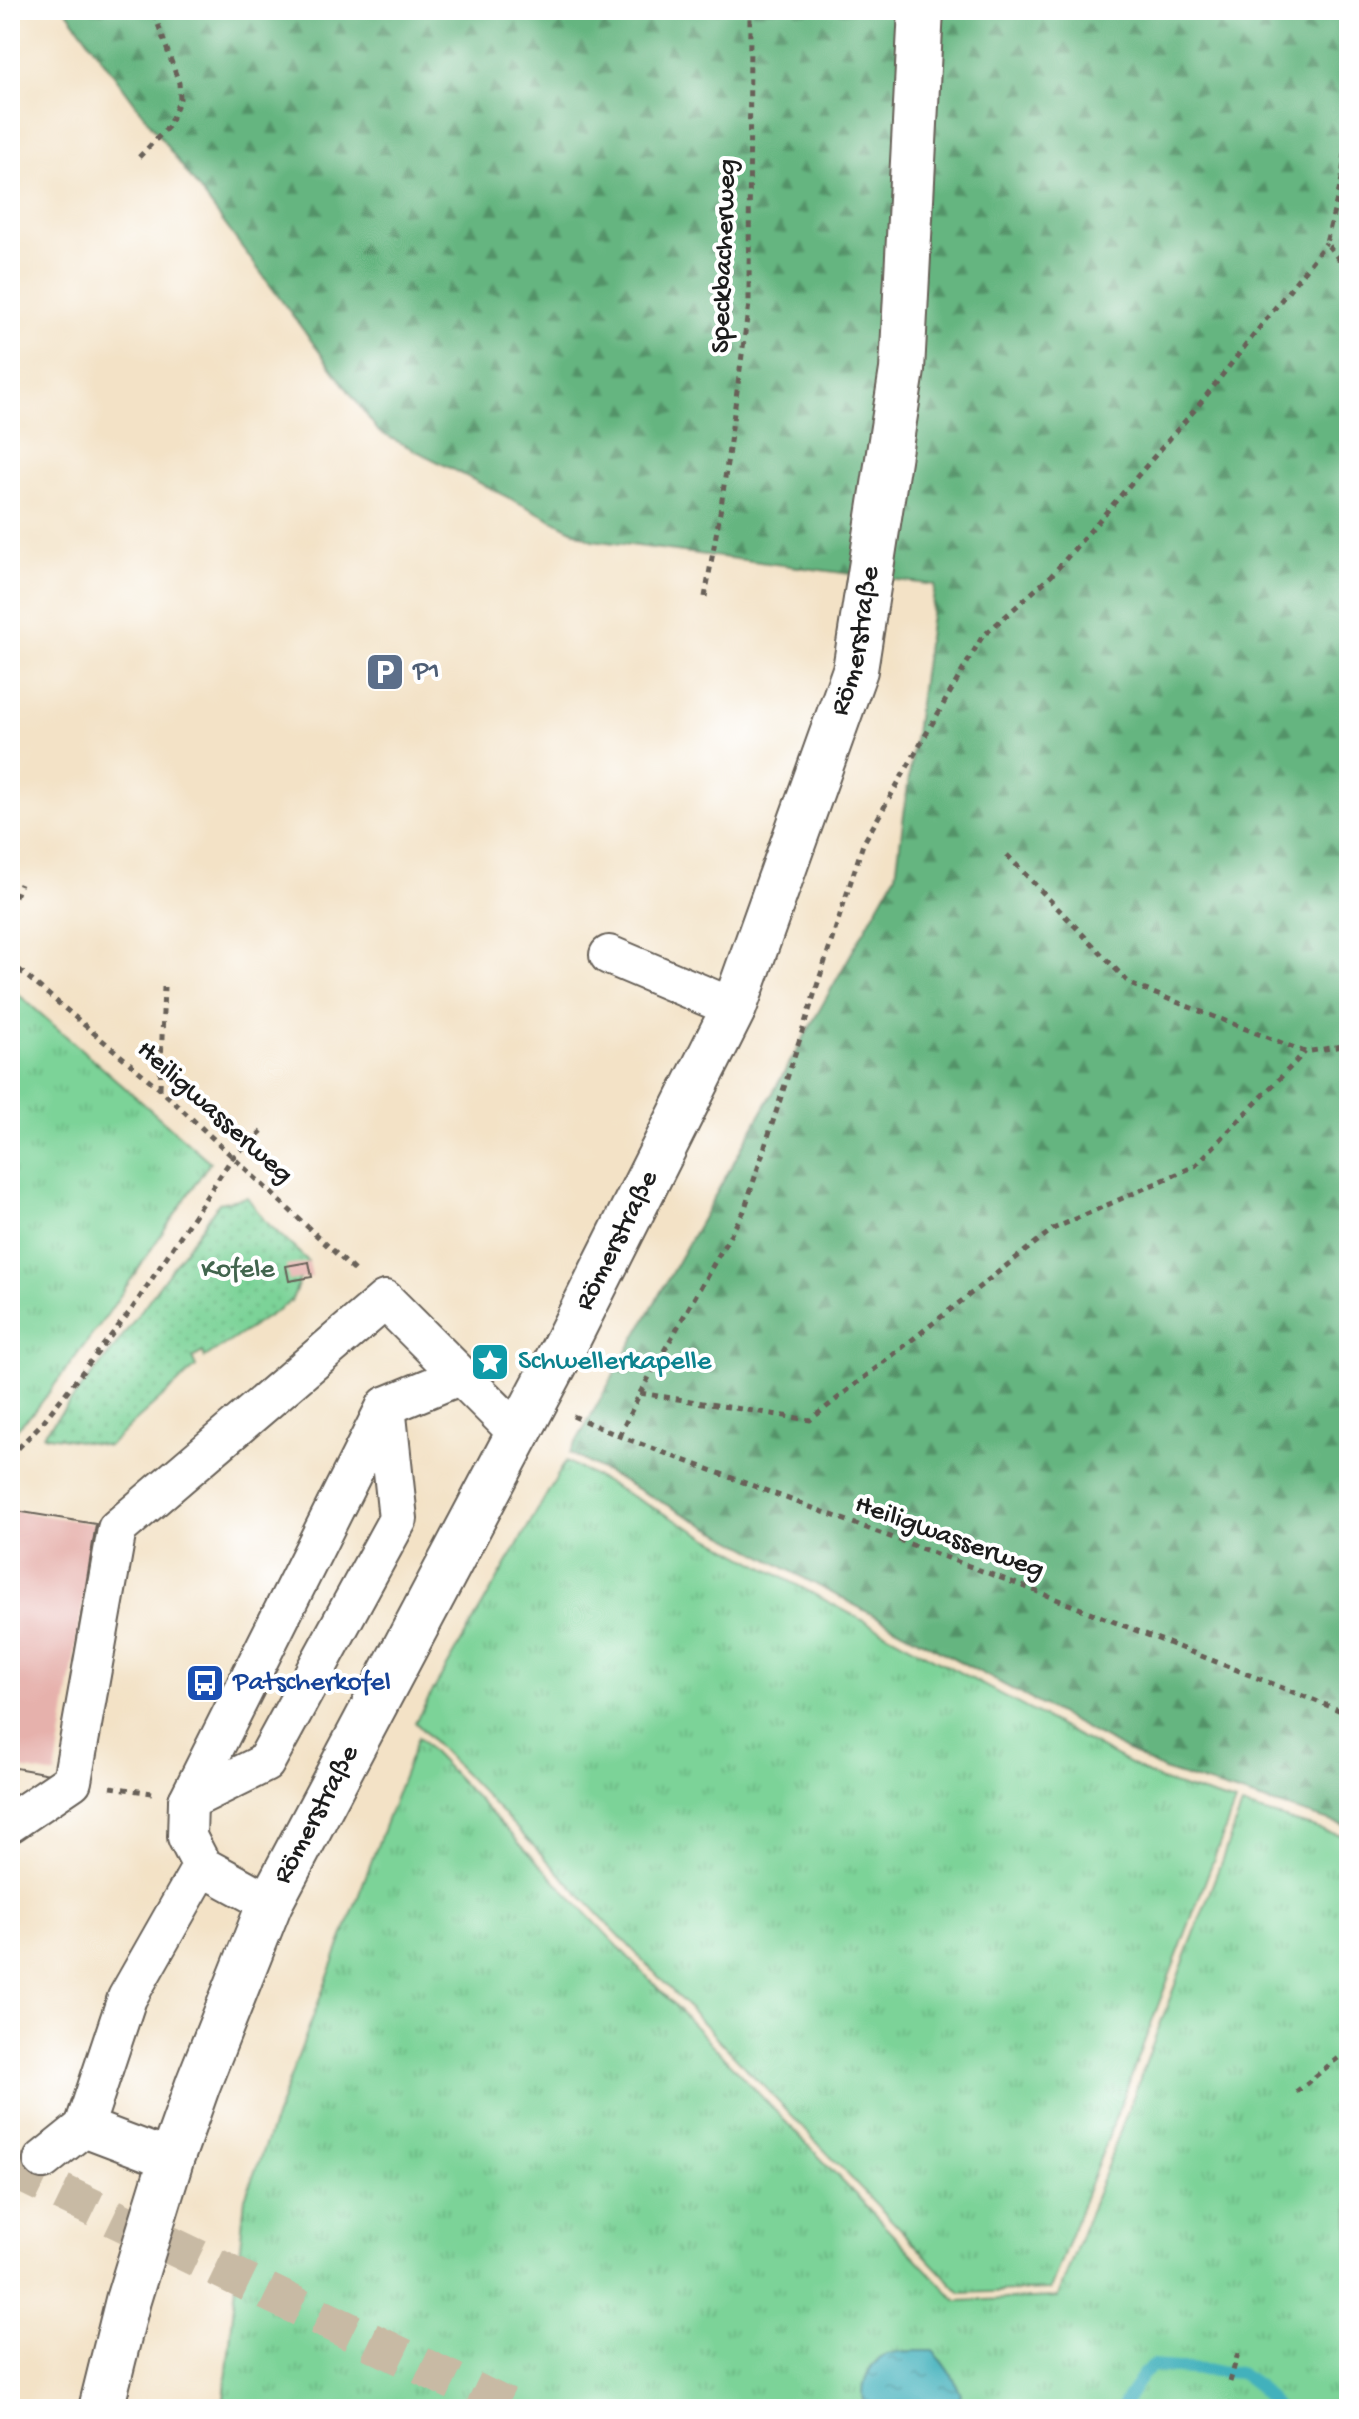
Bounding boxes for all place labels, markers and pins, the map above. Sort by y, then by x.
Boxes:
parking icon: P1 [364,651,406,693]
place label: P1 [412,656,440,689]
place icon: Schwellerkapelle [469,1341,511,1383]
place label: Schwellerkapelle [518,1346,712,1379]
bus stop icon: Patscherkofel [184,1662,226,1704]
place label: Patscherkofel [232,1667,391,1700]

